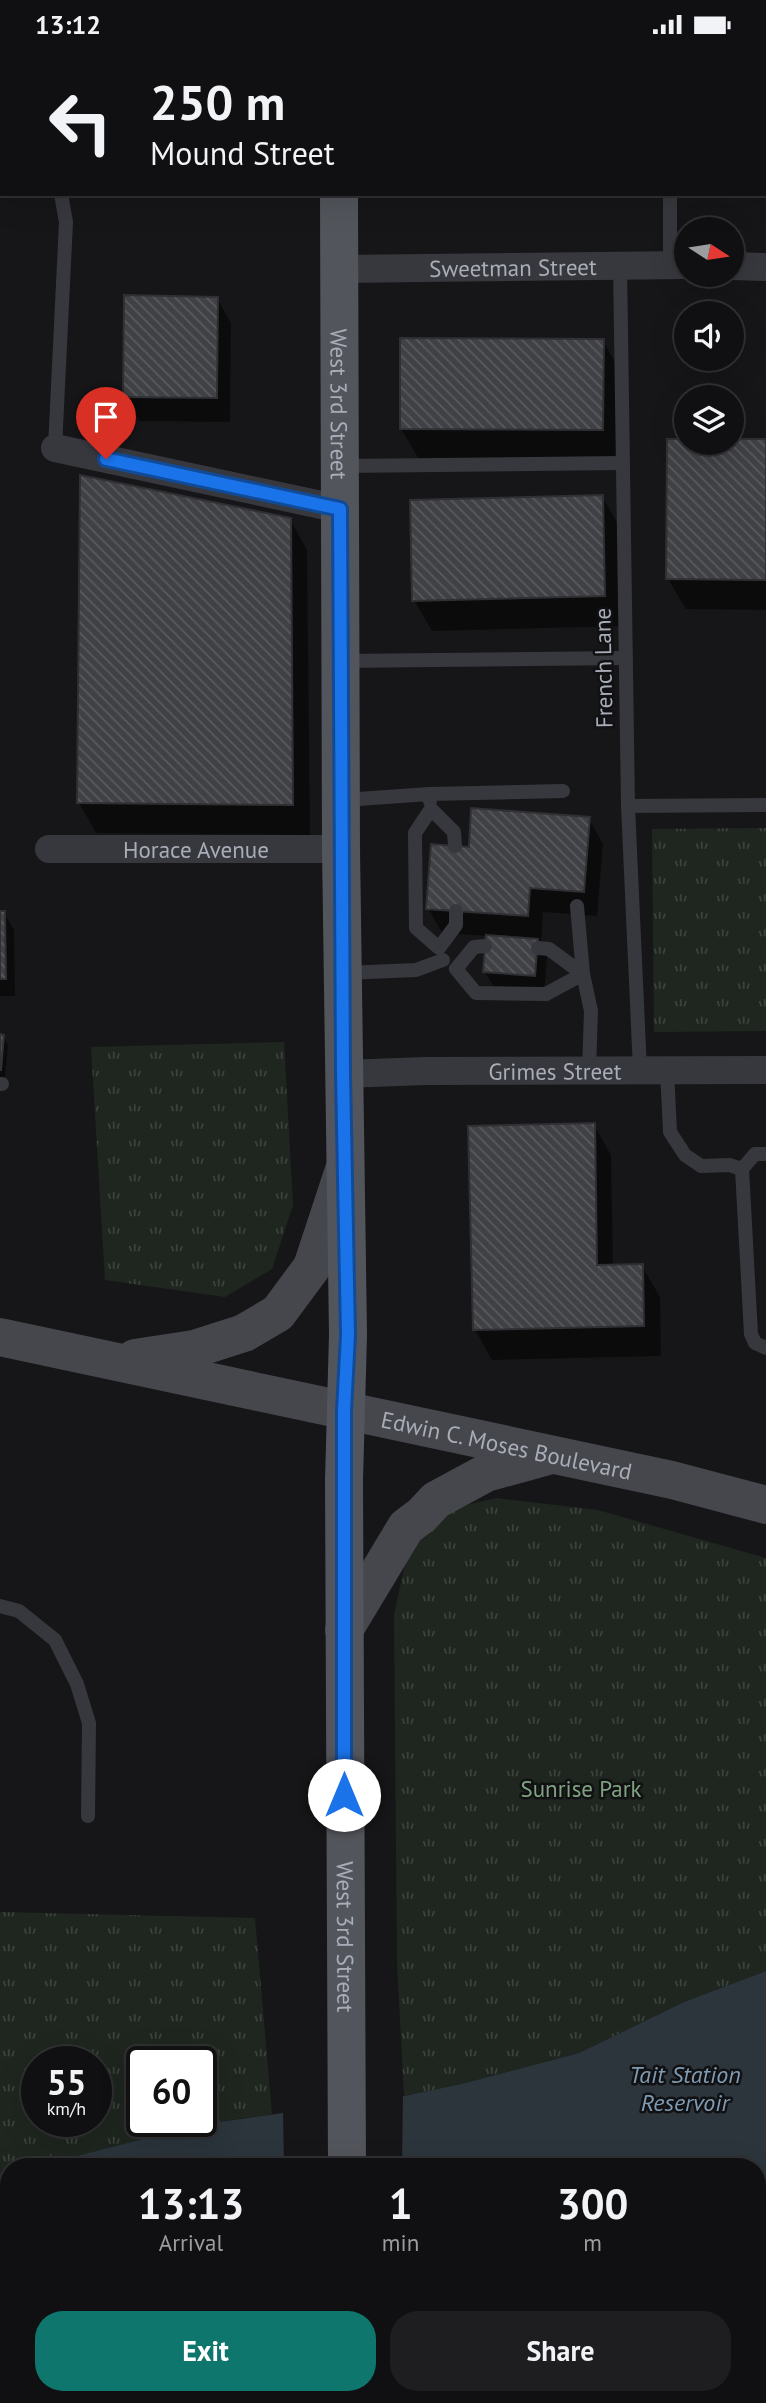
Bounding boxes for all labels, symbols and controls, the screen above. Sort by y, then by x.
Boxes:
text: 13:12 [35,8,101,41]
text: 250 m [150,70,285,134]
icon: left [35,77,126,168]
text: Mound Street [150,132,335,174]
north arrow [674,217,744,287]
map controls [674,217,744,455]
street label: Sweetman Street [429,252,597,282]
button: sound [674,301,744,371]
street label: West 3rd Street [325,328,354,480]
button: layers [674,385,744,455]
pin [76,387,136,459]
icon: arrive [87,398,125,436]
street label: French Lane [587,608,619,728]
street label: Horace Avenue [123,835,269,864]
street label: Grimes Street [488,1056,622,1085]
street label: Edwin C. Moses Boulevard [379,1404,635,1486]
position arrow [307,1758,381,1832]
park label: Sunrise Park [521,1774,641,1803]
street label: West 3rd Street [331,1861,361,2013]
speed limit sign: 60 [126,2046,217,2137]
text: 55 [47,2059,86,2105]
water label: Tait Station Reservoir [629,2059,741,2118]
text: km/h [47,2097,86,2120]
text: 13:13 [138,2176,244,2231]
text: 1 [389,2176,412,2231]
text: 300 [557,2176,628,2231]
text: Arrival [159,2228,223,2257]
text: min [382,2228,419,2257]
text: m [583,2228,602,2257]
button: Exit [35,2311,376,2391]
button: Share [390,2311,731,2391]

